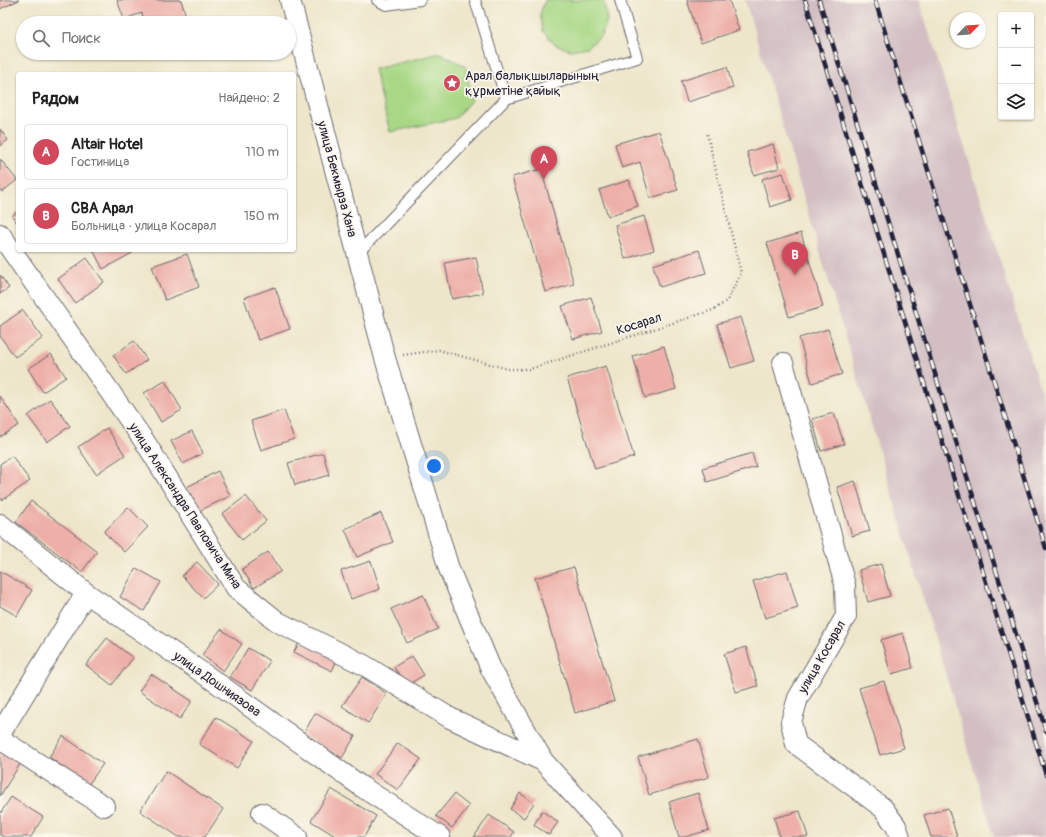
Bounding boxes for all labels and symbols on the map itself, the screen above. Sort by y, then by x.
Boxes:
north arrow [950,12,986,48]
place label: Арал балықшыларының құрметіне қайық [465,68,599,99]
place icon: Арал балықшыларының құрметіне қайық [442,73,462,93]
street label: улица Бекмырза Хана [314,118,360,239]
pin: A [531,146,557,179]
pin: B [782,242,808,275]
street label: Косарал [615,309,664,339]
street label: улица Александра Павловича Мина [125,419,245,592]
your location [424,456,444,476]
street label: улица Косарал [794,618,849,697]
street label: улица Дошниязова [169,647,264,720]

